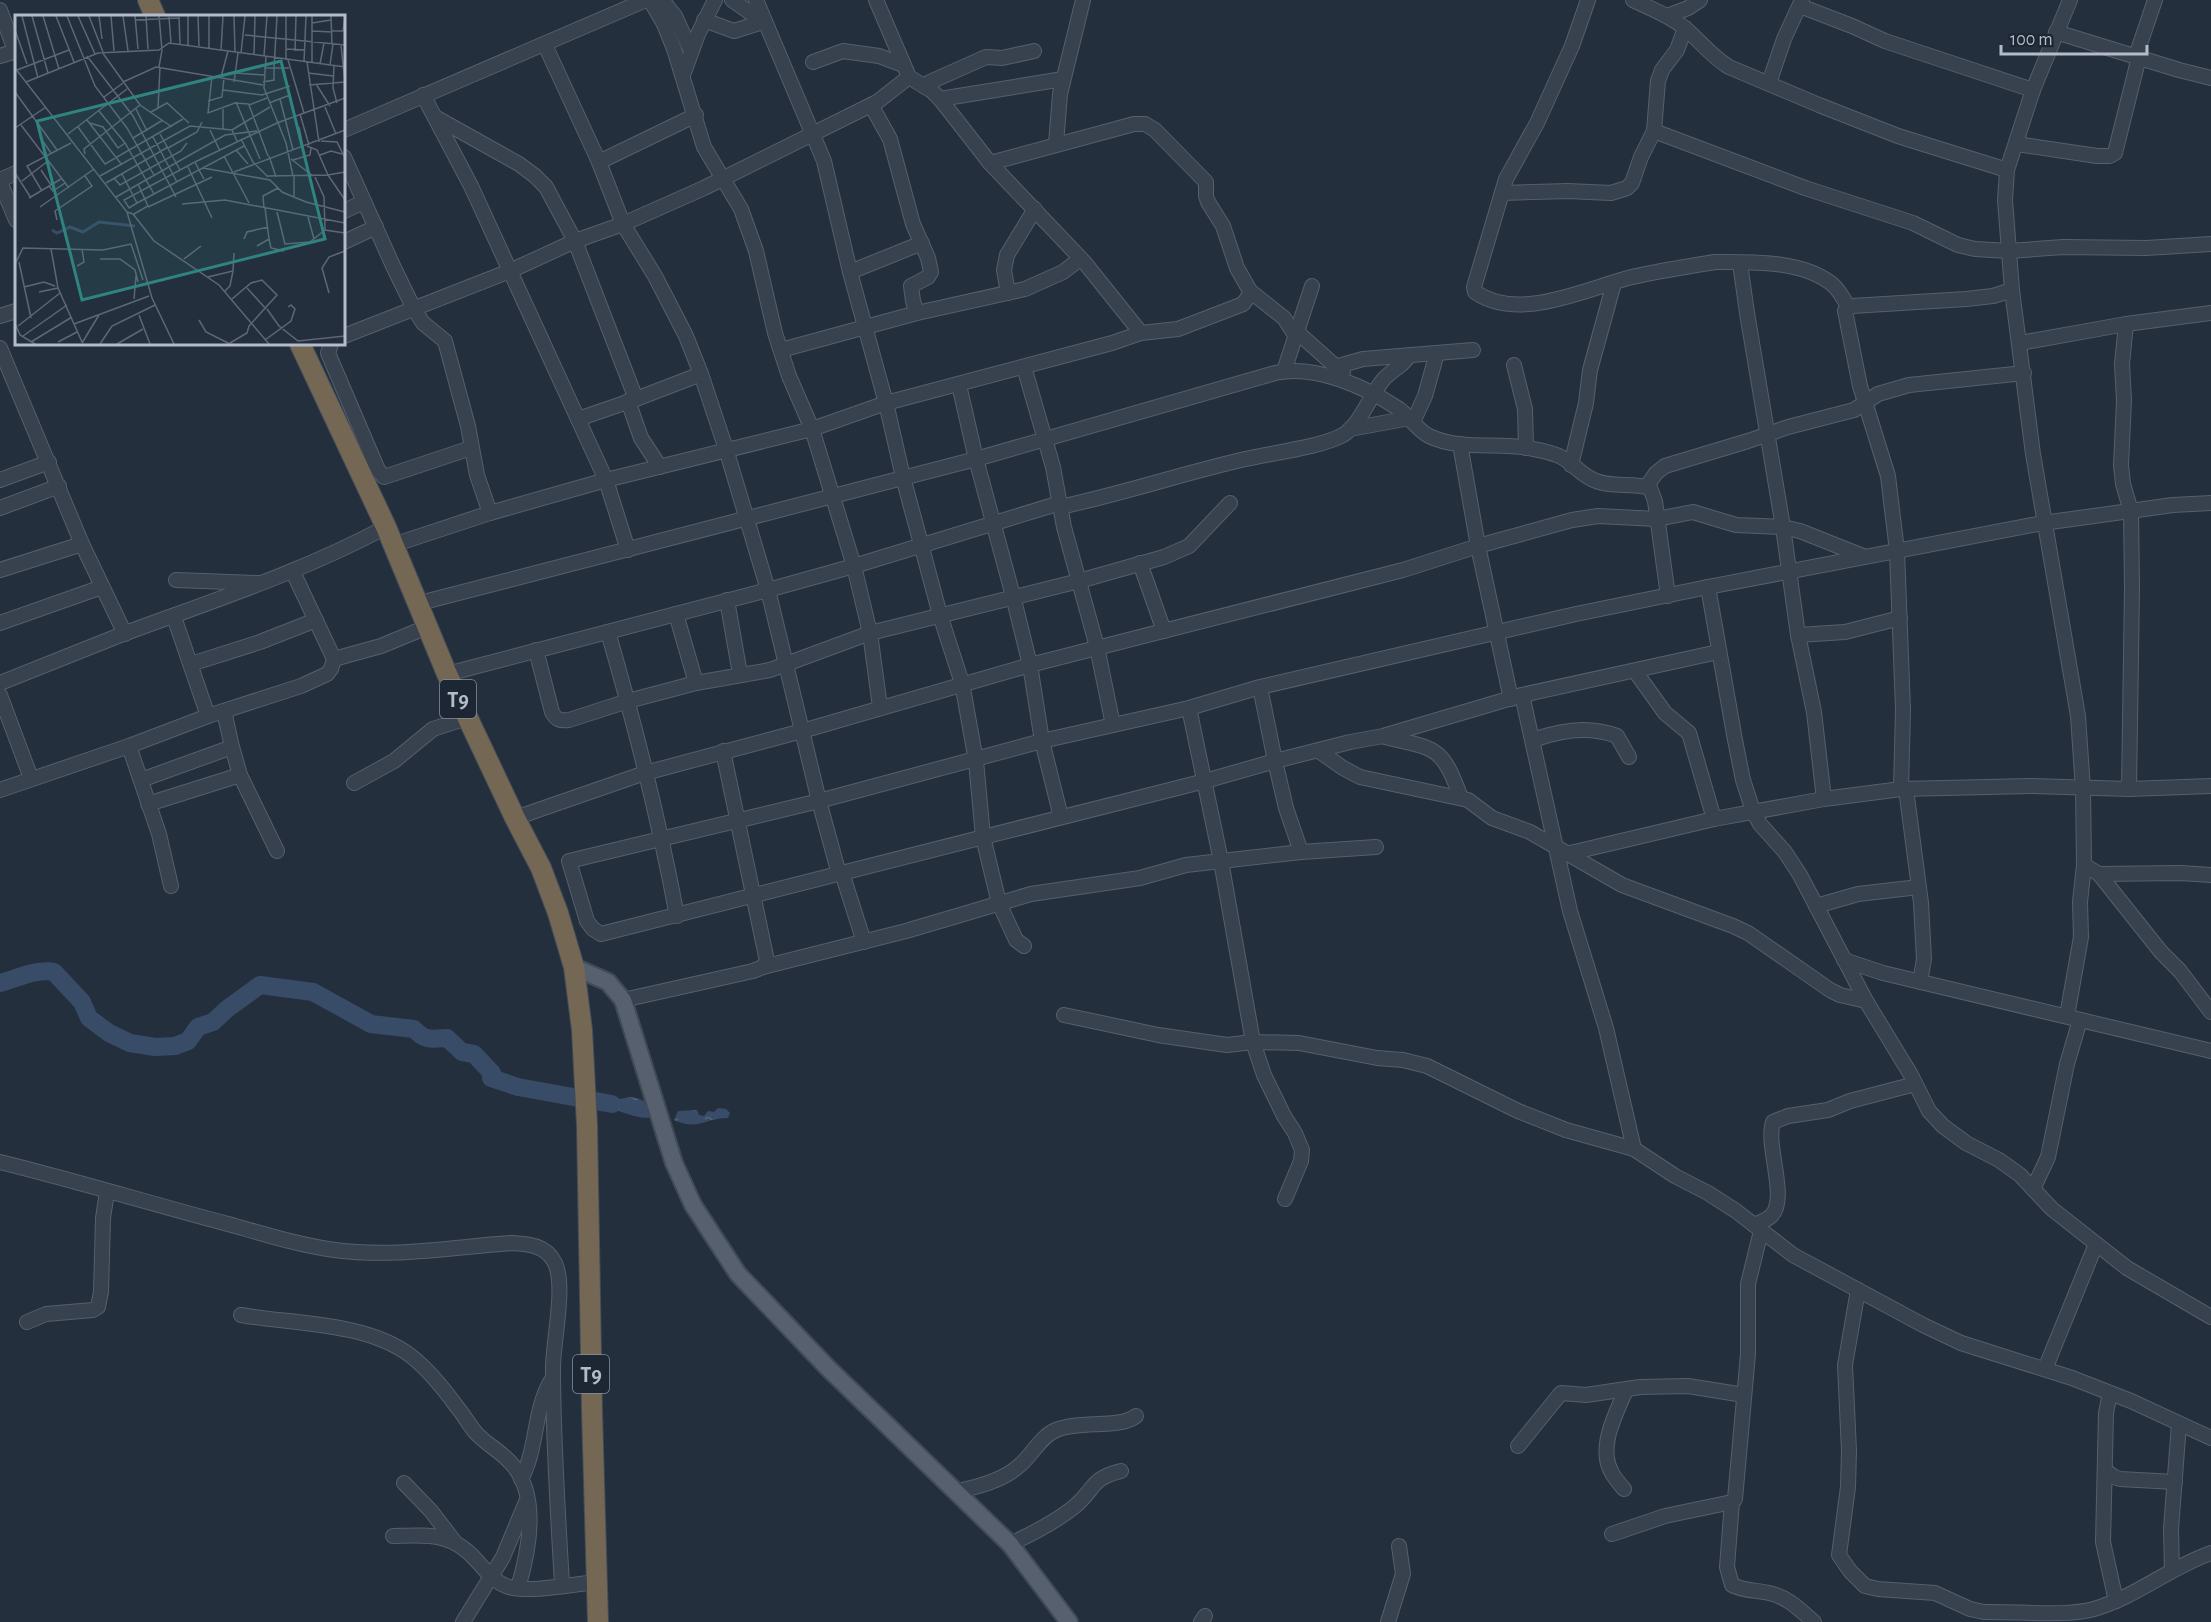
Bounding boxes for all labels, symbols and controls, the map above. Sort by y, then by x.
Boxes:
inset map [15,15,345,345]
scale bar [2001,18,2146,56]
text: 100 m [2010,31,2053,49]
road number: T9 [440,680,476,718]
road number: T9 [573,1355,609,1393]

